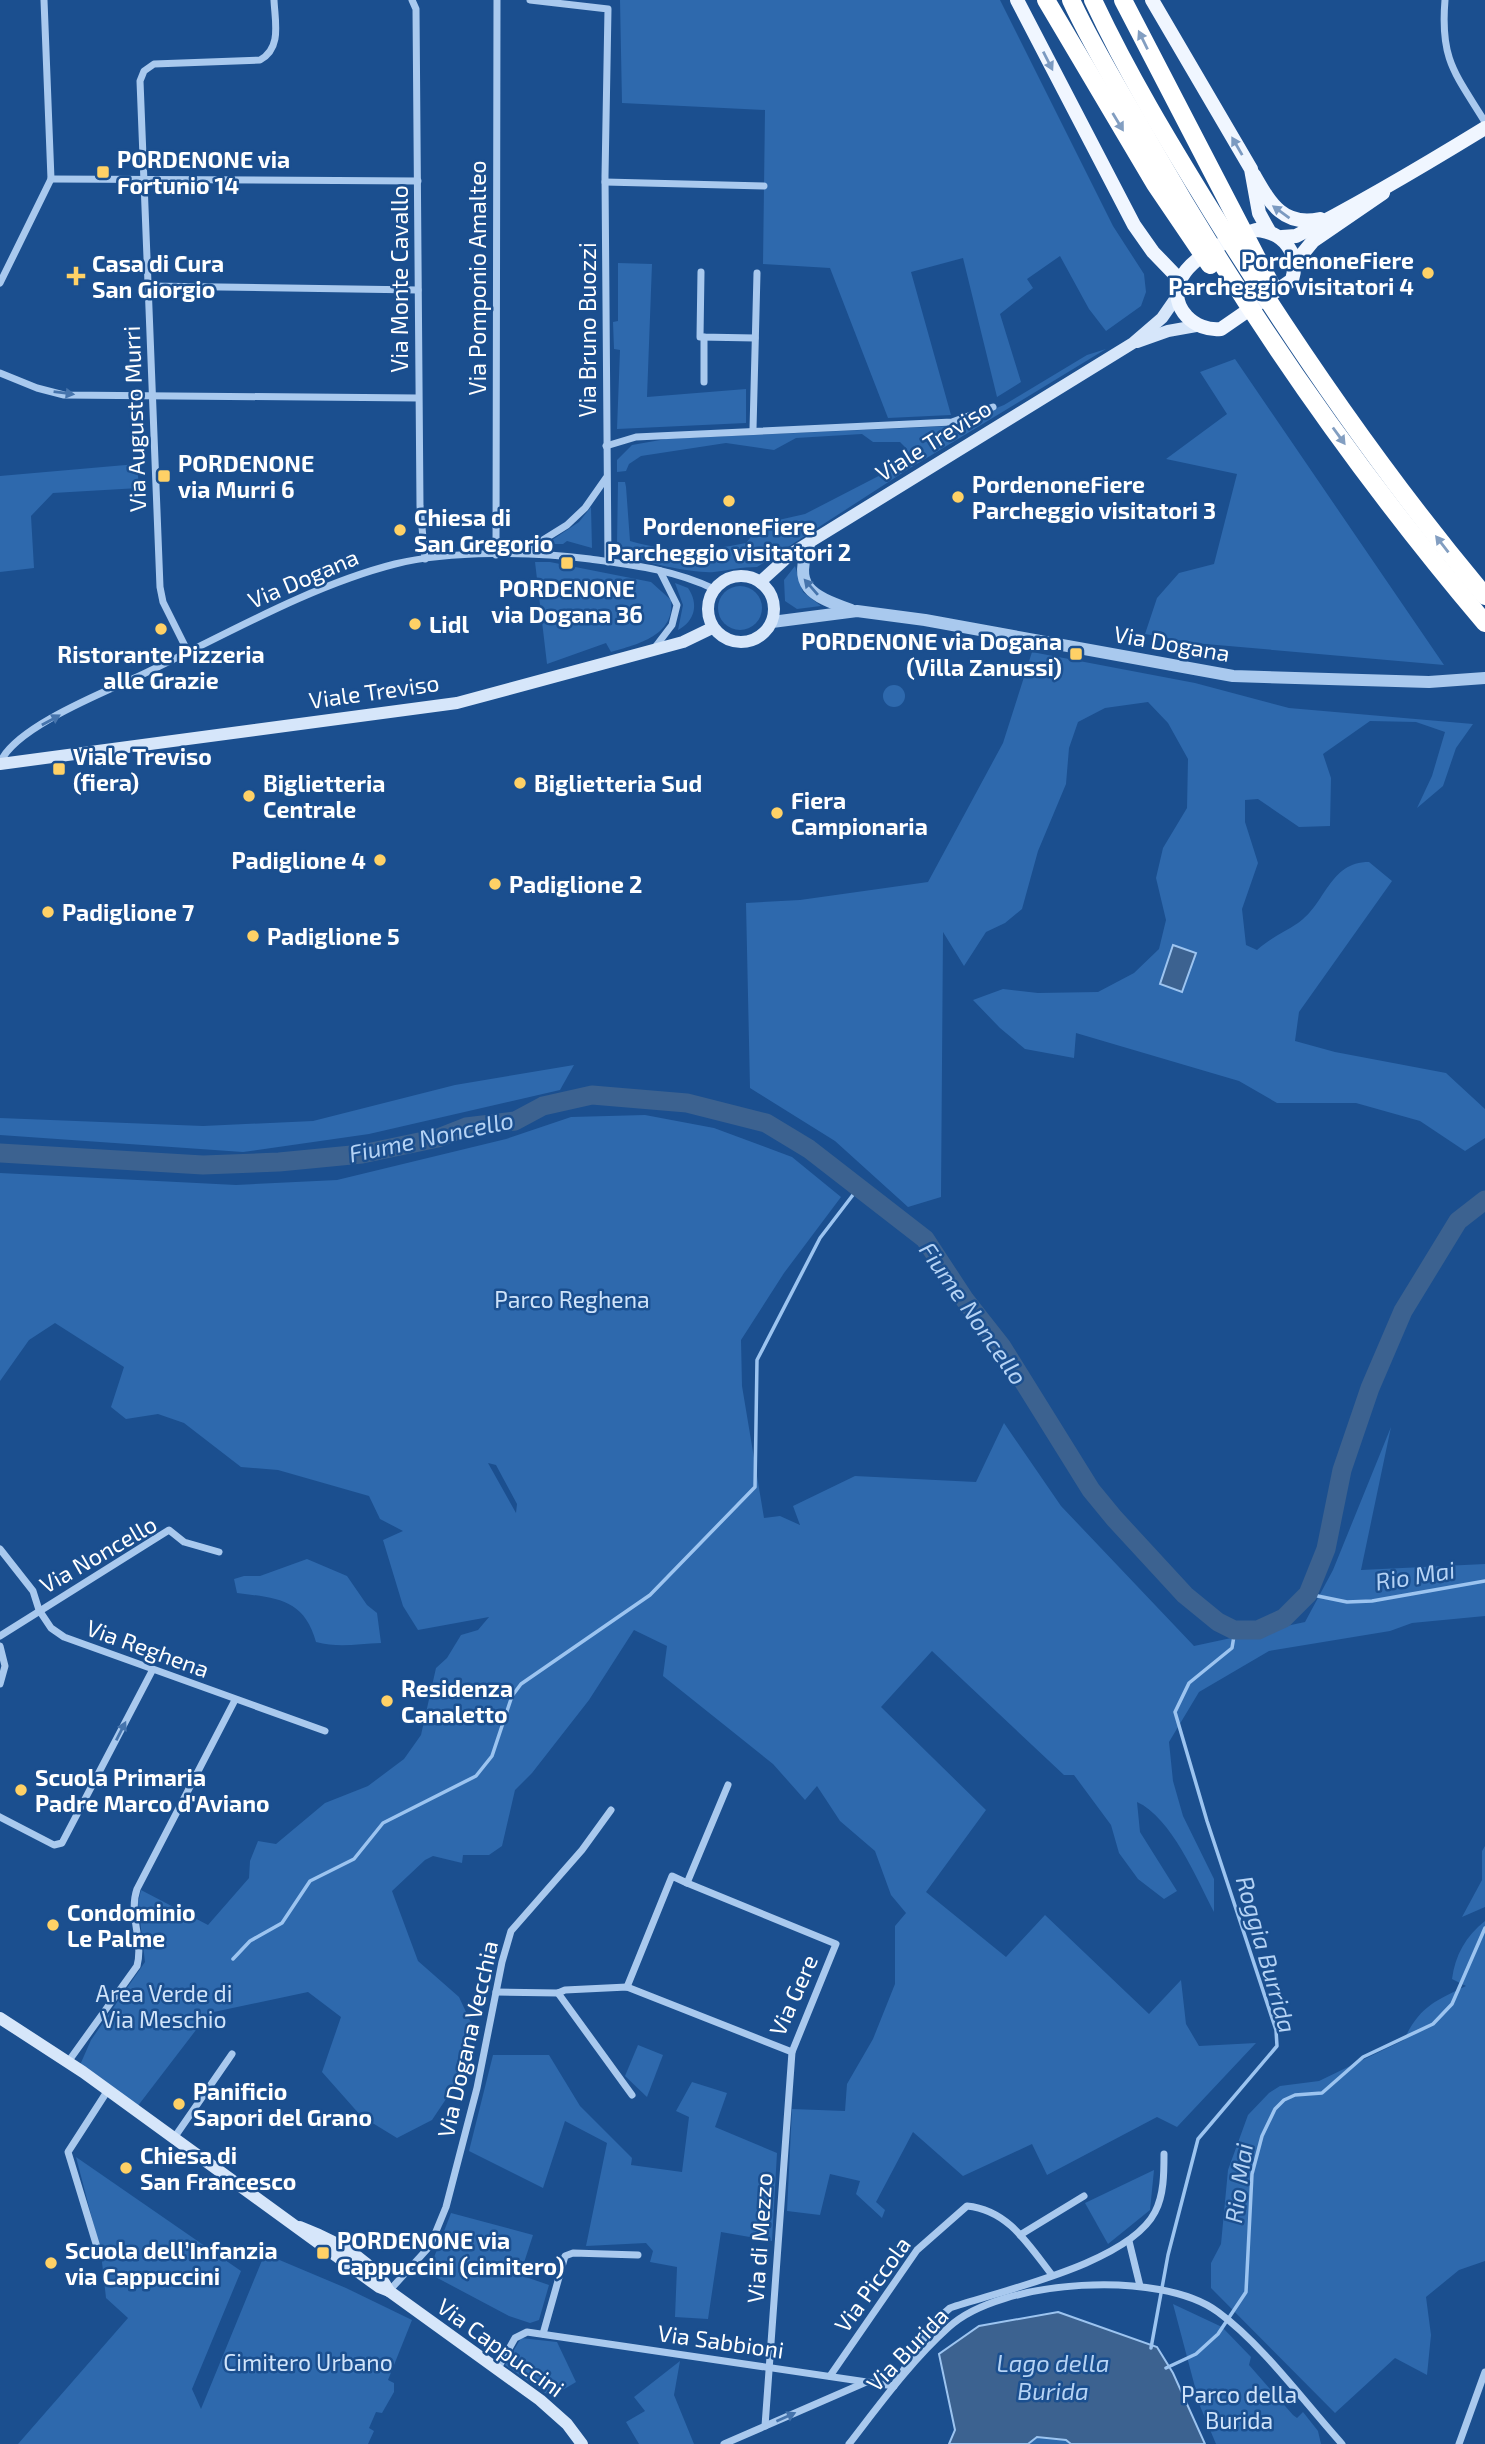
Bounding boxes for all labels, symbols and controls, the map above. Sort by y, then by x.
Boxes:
one-way arrow [1137,30,1148,50]
one-way arrow [1042,51,1053,71]
one-way arrow [1111,113,1124,132]
one-way arrow [1231,136,1243,156]
place label: PORDENONE via Fortunio 14 [117,145,290,199]
street label: Via Pomponio Amalteo [463,160,491,396]
marker: PORDENONE via Fortunio 14 [95,164,111,180]
street label: Via Monte Cavallo [385,185,413,373]
one-way arrow [1272,205,1291,219]
street label: Via Bruno Buozzi [573,242,601,418]
place label: PordenoneFiere Parcheggio visitatori 4 [1168,246,1414,300]
place label: Casa di Cura San Giorgio [92,249,224,303]
marker: PordenoneFiere Parcheggio visitatori 4 [1420,265,1436,281]
marker: Casa di Cura San Giorgio [66,266,86,286]
street label: Via Augusto Murri [117,325,151,513]
one-way arrow [54,388,76,399]
street label: Viale Treviso [870,393,996,487]
one-way arrow [1332,427,1346,445]
place label: PORDENONE via Murri 6 [178,449,314,503]
marker: PORDENONE via Murri 6 [156,468,172,484]
place label: PordenoneFiere Parcheggio visitatori 3 [972,470,1216,524]
marker: PordenoneFiere Parcheggio visitatori 3 [950,489,966,505]
marker: PordenoneFiere Parcheggio visitatori 2 [721,493,737,509]
place label: Chiesa di San Gregorio [414,503,553,557]
place label: PordenoneFiere Parcheggio visitatori 2 [607,512,851,566]
marker: Chiesa di San Gregorio [392,522,408,538]
one-way arrow [1434,535,1449,553]
street label: Via Dogana [244,542,362,614]
marker: PORDENONE via Dogana 36 [559,555,575,571]
place label: PORDENONE via Dogana 36 [491,574,643,628]
one-way arrow [803,578,819,596]
place label: Lidl [429,610,469,638]
marker: Lidl [407,616,423,632]
street label: Via Dogana [1112,619,1232,667]
marker: Ristorante Pizzeria alle Grazie [153,621,169,637]
place label: PORDENONE via Dogana (Villa Zanussi) [801,627,1062,681]
place label: Ristorante Pizzeria alle Grazie [57,640,265,694]
marker: PORDENONE via Dogana (Villa Zanussi) [1068,646,1084,662]
street label: Viale Treviso [307,668,441,714]
one-way arrow [41,715,61,727]
place label: Viale Treviso (fiera) [73,742,212,796]
marker: Viale Treviso (fiera) [51,761,67,777]
place label: Biglietteria Centrale [263,769,385,823]
place label: Biglietteria Sud [534,769,702,797]
marker: Biglietteria Sud [512,775,528,791]
place label: Fiera Campionaria [791,786,928,840]
marker: Biglietteria Centrale [241,788,257,804]
marker: Fiera Campionaria [769,805,785,821]
place label: Padiglione 4 [231,846,366,874]
marker: Padiglione 4 [372,852,388,868]
place label: Padiglione 2 [509,870,642,898]
marker: Padiglione 2 [487,876,503,892]
place label: Padiglione 7 [62,898,194,926]
marker: Padiglione 7 [40,904,56,920]
place label: Padiglione 5 [267,922,400,950]
marker: Padiglione 5 [245,928,261,944]
water label: Fiume Noncello [346,1104,516,1168]
water label: Fiume Noncello [914,1236,1034,1390]
park label: Parco Reghena [494,1285,650,1313]
street label: Via Noncello [35,1509,161,1599]
water label: Rio Mai [1373,1554,1457,1596]
street label: Via Reghena [83,1613,213,1683]
place label: Residenza Canaletto [401,1674,513,1728]
marker: Residenza Canaletto [379,1693,395,1709]
one-way arrow [116,1721,127,1741]
place label: Scuola Primaria Padre Marco d'Aviano [35,1763,270,1817]
marker: Scuola Primaria Padre Marco d'Aviano [13,1782,29,1798]
water label: Roggia Burrida [1231,1872,1303,2036]
place label: Condominio Le Palme [67,1898,196,1952]
marker: Condominio Le Palme [45,1917,61,1933]
street label: Via Dogana Vecchia [431,1938,503,2140]
street label: Via Gere [763,1950,823,2040]
park label: Area Verde di Via Meschio [96,1979,232,2033]
place label: Panificio Sapori del Grano [193,2077,372,2131]
marker: Panificio Sapori del Grano [171,2096,187,2112]
place label: Chiesa di San Francesco [140,2141,296,2195]
water label: Rio Mai [1218,2141,1258,2225]
marker: Chiesa di San Francesco [118,2160,134,2176]
street label: Via di Mezzo [740,2172,778,2304]
place label: PORDENONE via Cappuccini (cimitero) [337,2226,564,2280]
street label: Via Piccola [828,2231,916,2337]
place label: Scuola dell’Infanzia via Cappuccini [65,2236,278,2290]
marker: PORDENONE via Cappuccini (cimitero) [315,2245,331,2261]
marker: Scuola dell’Infanzia via Cappuccini [43,2255,59,2271]
street label: Via Cappuccini [432,2292,570,2402]
street label: Via Burida [860,2301,954,2397]
street label: Via Sabbioni [656,2318,786,2364]
park label: Cimitero Urbano [223,2348,393,2376]
water label: Lago della Burida [996,2348,1110,2405]
park label: Parco della Burida [1181,2380,1297,2434]
one-way arrow [776,2411,796,2423]

